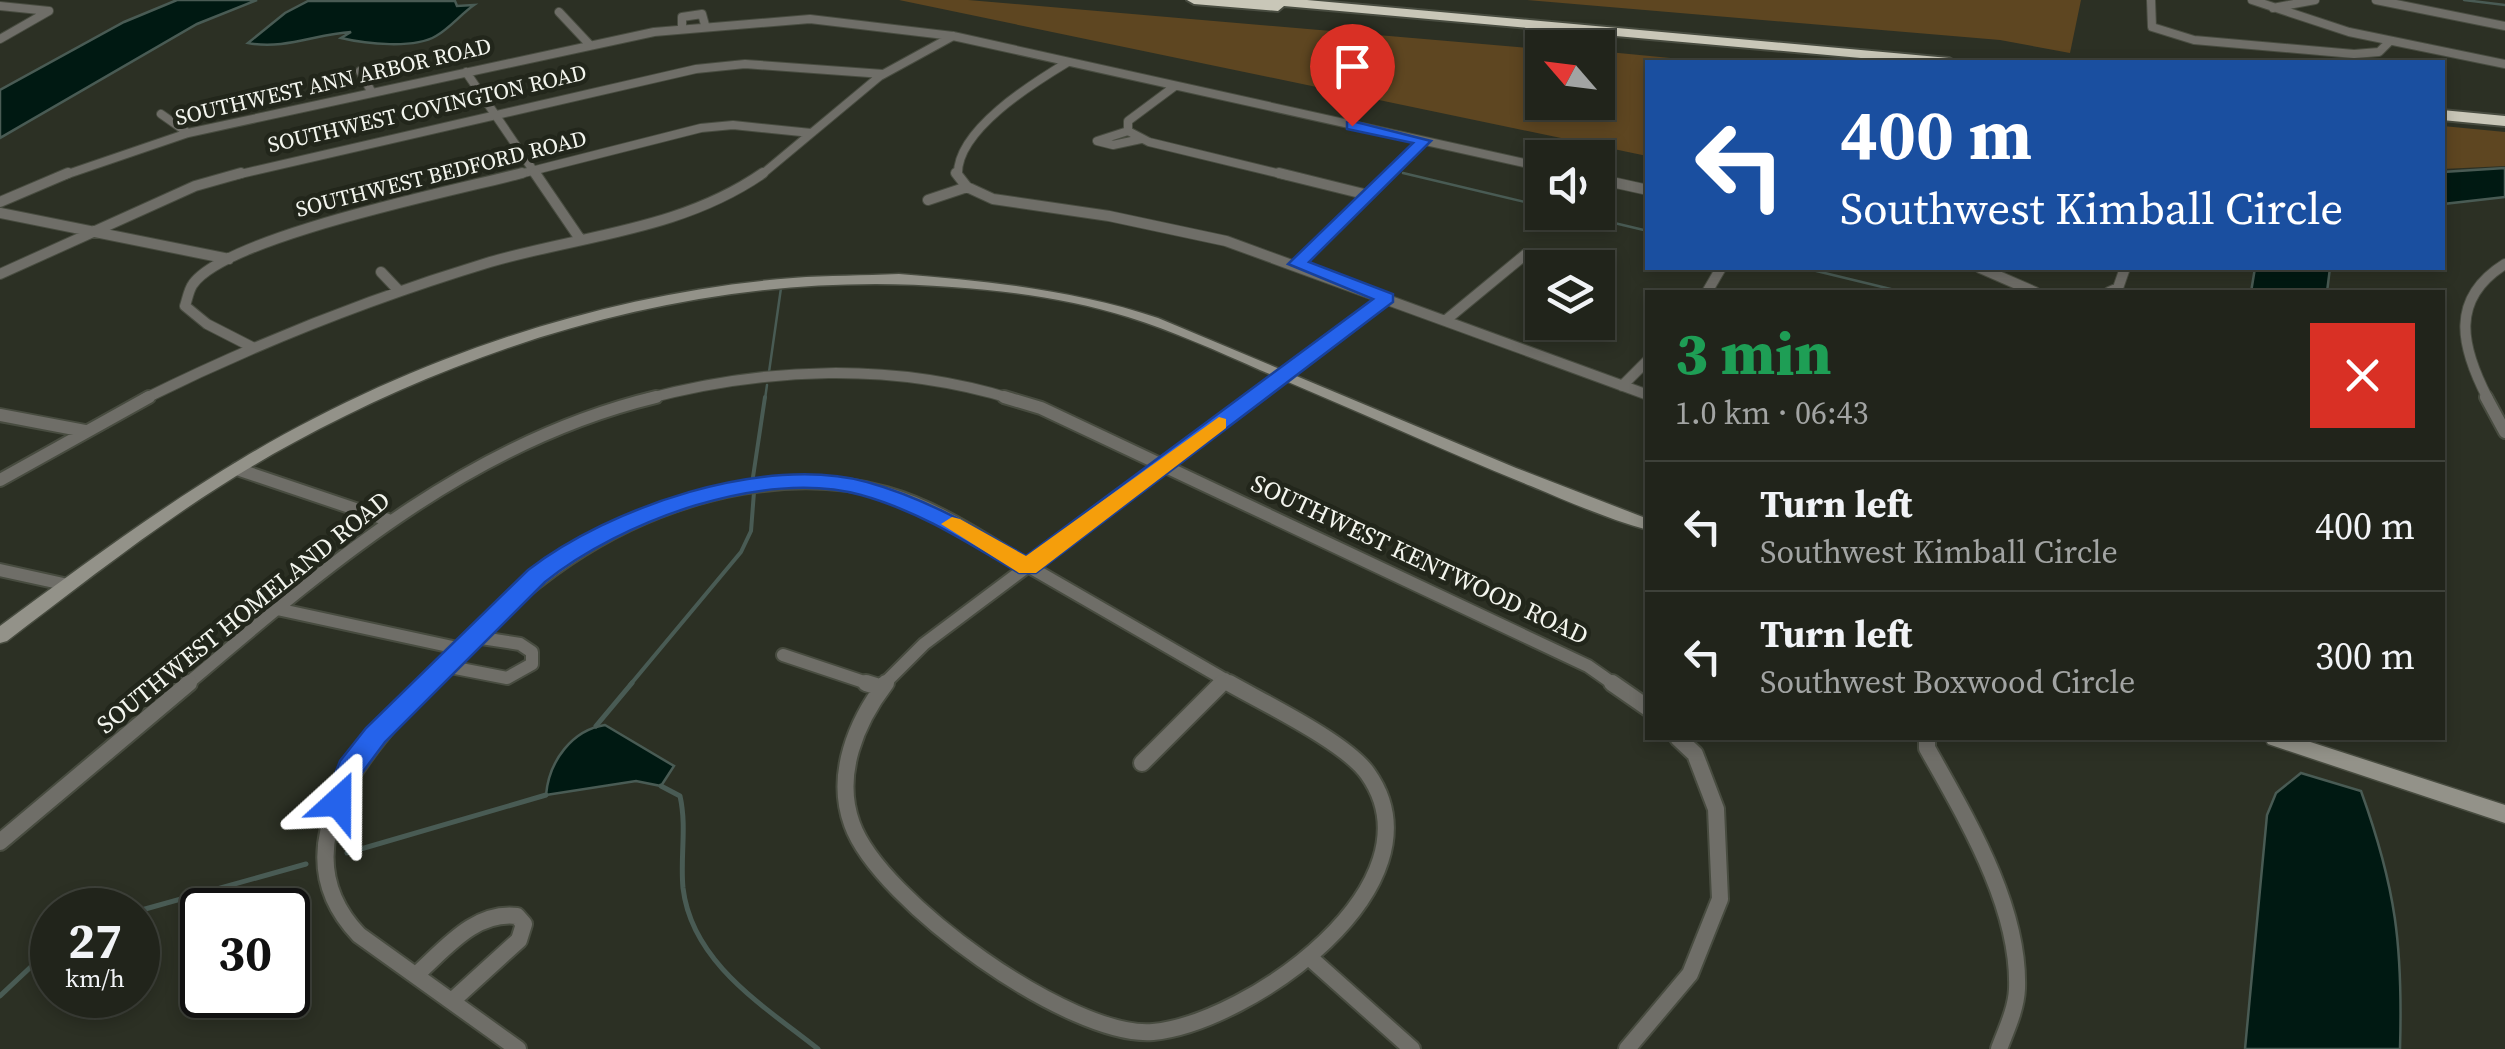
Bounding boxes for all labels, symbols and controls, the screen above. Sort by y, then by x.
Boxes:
pin [1310,24,1395,127]
street label: SOUTHWEST ANN ARBOR ROAD [172,30,494,132]
north arrow [1525,30,1615,120]
map controls [1525,30,1615,340]
icon: arrive [1325,39,1380,94]
street label: SOUTHWEST COVINGTON ROAD [265,57,589,159]
text: 400 m [1840,86,2032,182]
icon: left [1675,100,1805,230]
street label: SOUTHWEST BEDFORD ROAD [292,122,590,224]
button: sound [1525,140,1615,230]
text: Southwest Kimball Circle [1840,177,2343,239]
button: layers [1525,250,1615,340]
text: 3 min [1675,312,1831,394]
button: close [2310,323,2415,428]
text: 1.0 km · 06:43 [1675,391,1869,435]
street label: SOUTHWEST KENTWOOD ROAD [1246,466,1594,652]
text: Turn left [1760,478,1912,530]
street label: SOUTHWEST HOMELAND ROAD [89,483,397,741]
icon: left [1675,499,1730,554]
text: 400 m [2315,500,2415,552]
text: Southwest Kimball Circle [1760,530,2118,574]
text: Turn left [1760,608,1912,660]
icon: left [1675,629,1730,684]
text: 300 m [2315,630,2415,682]
text: Southwest Boxwood Circle [1760,660,2135,704]
position arrow [286,750,390,854]
speed limit sign: 30 [180,888,310,1018]
text: 27 [68,906,122,975]
text: km/h [65,961,125,995]

